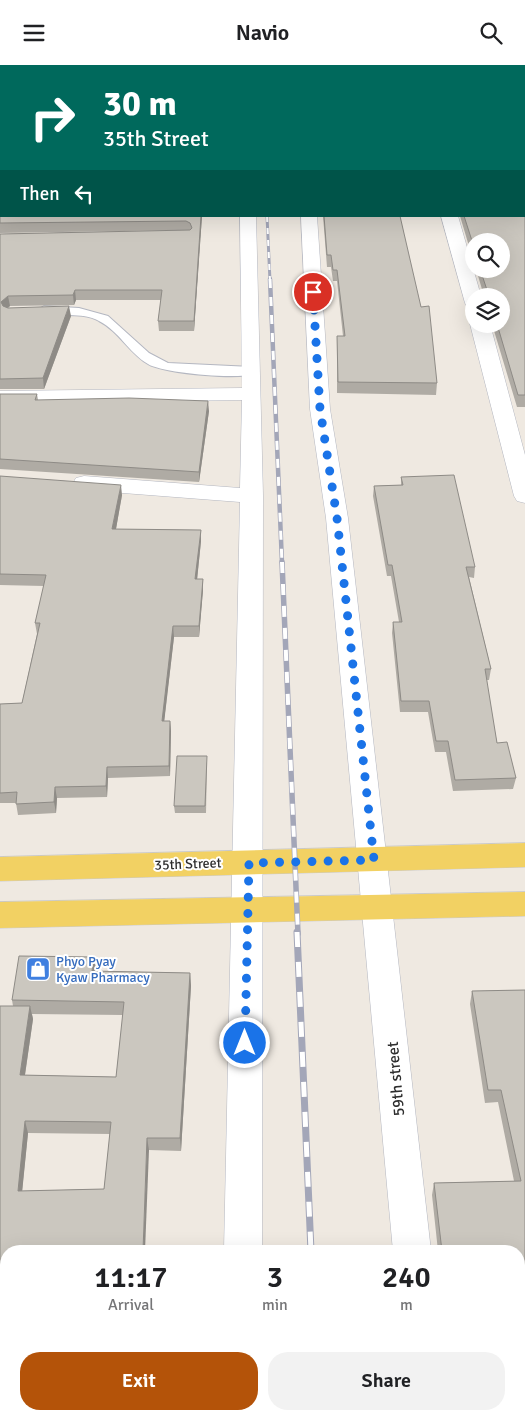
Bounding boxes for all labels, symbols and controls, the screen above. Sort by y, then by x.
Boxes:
icon: menu [20,19,48,47]
text: Navio [236,19,289,46]
icon: search [477,19,505,47]
text: 30 m [103,82,177,125]
icon: right [20,85,85,150]
text: 35th Street [103,125,209,152]
icon: left [70,180,98,208]
text: Then [20,182,60,206]
map controls [465,233,510,333]
button: search [465,233,510,278]
pin [292,271,334,313]
icon: arrive [299,278,327,306]
button: layers [465,288,510,333]
street label: 35th Street [154,854,222,874]
place label: Phyo Pyay Kyaw Pharmacy [56,953,150,986]
shop icon: Phyo Pyay Kyaw Pharmacy [25,956,51,982]
position arrow [218,1016,270,1068]
street label: 59th street [383,1040,409,1117]
text: 11:17 [94,1259,168,1296]
text: 3 [267,1259,283,1296]
text: 240 [382,1259,431,1296]
text: Arrival [108,1295,154,1315]
text: min [262,1295,288,1315]
text: m [400,1295,413,1315]
button: Exit [20,1352,258,1410]
button: Share [268,1352,505,1410]

